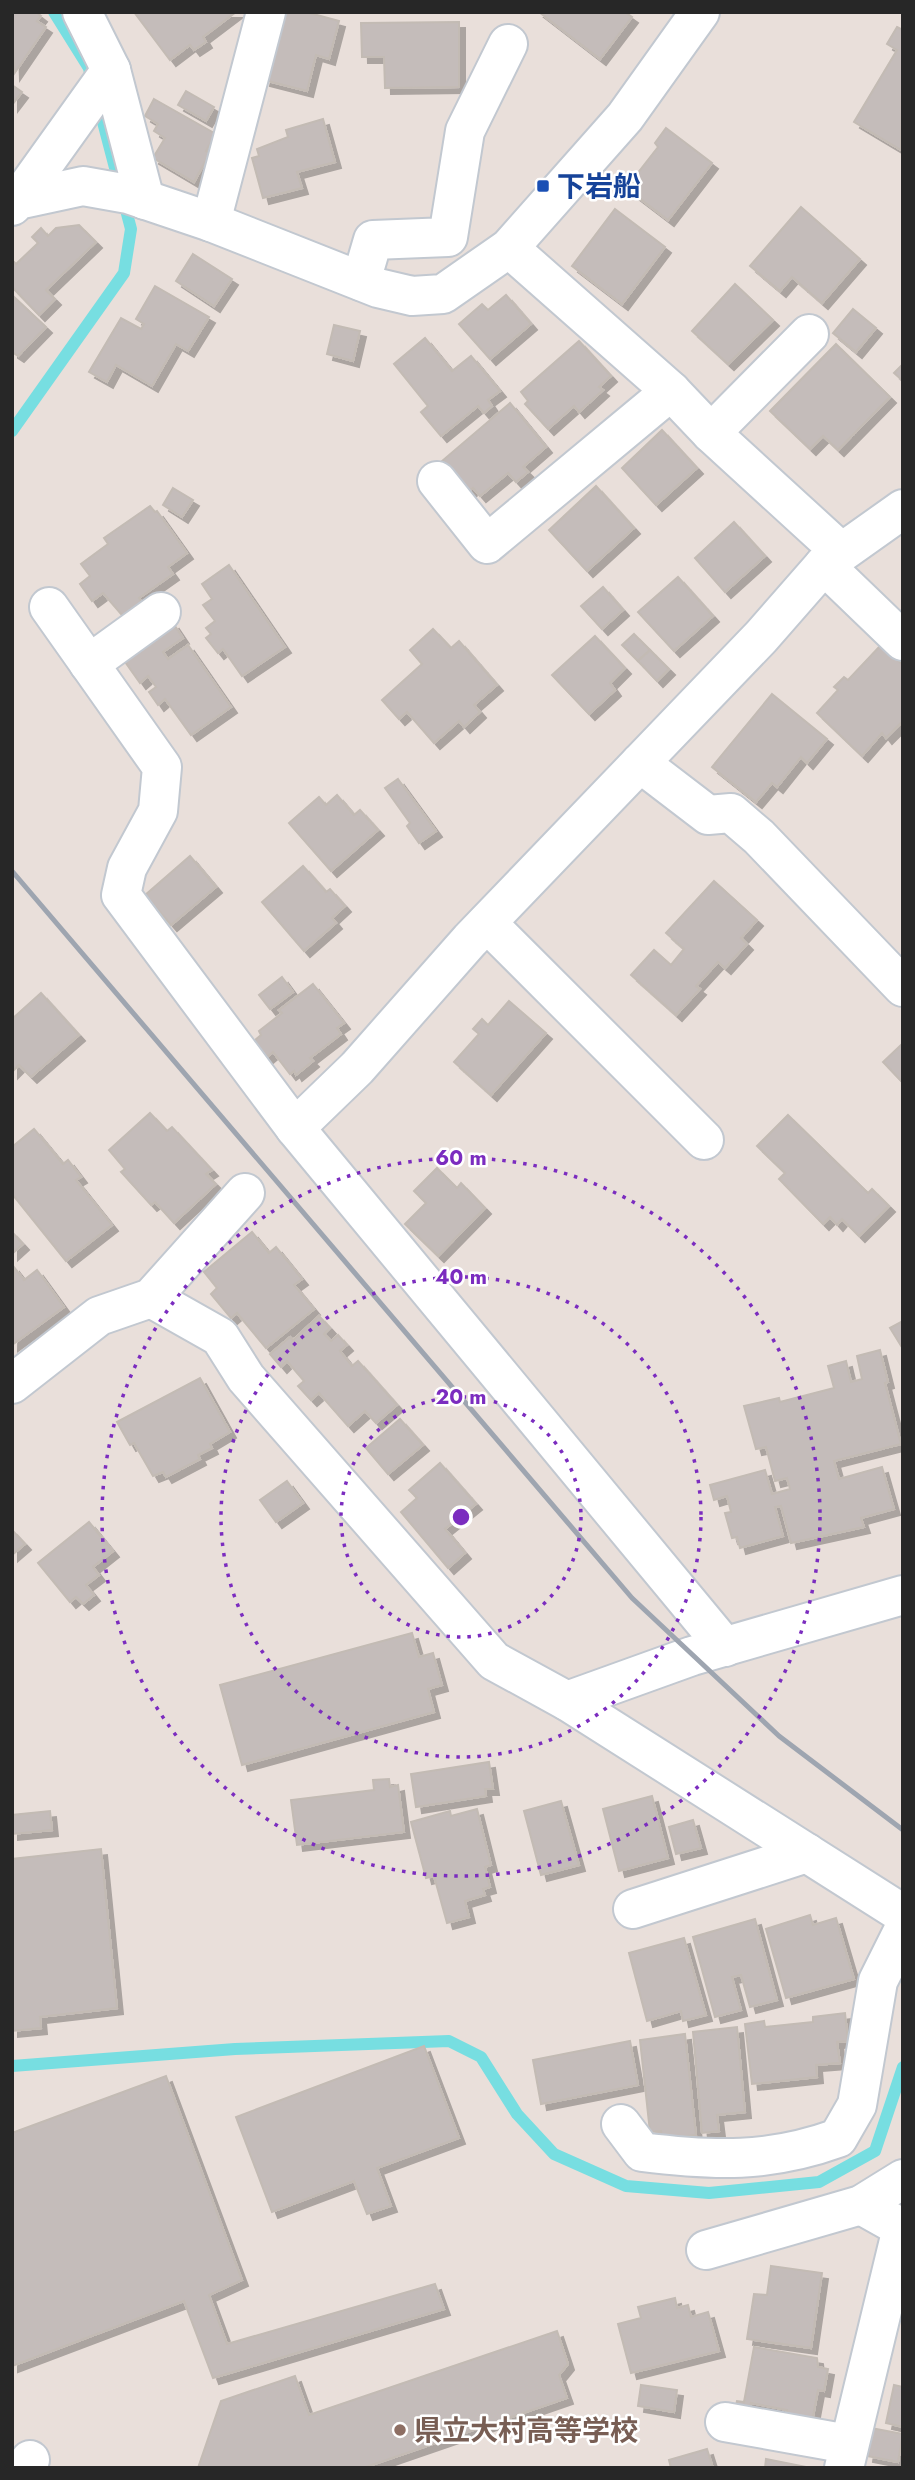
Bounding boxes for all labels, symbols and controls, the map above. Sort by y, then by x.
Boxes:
place label: 下岩船 [557,166,641,207]
marker: 下岩船 [535,178,551,194]
text: 60 m [435,1143,487,1173]
text: 40 m [435,1262,487,1292]
text: 20 m [435,1382,487,1412]
centre of rings [449,1505,473,1529]
place label: 県立大村高等学校 [414,2410,638,2451]
marker: 県立大村高等学校 [392,2422,408,2438]

